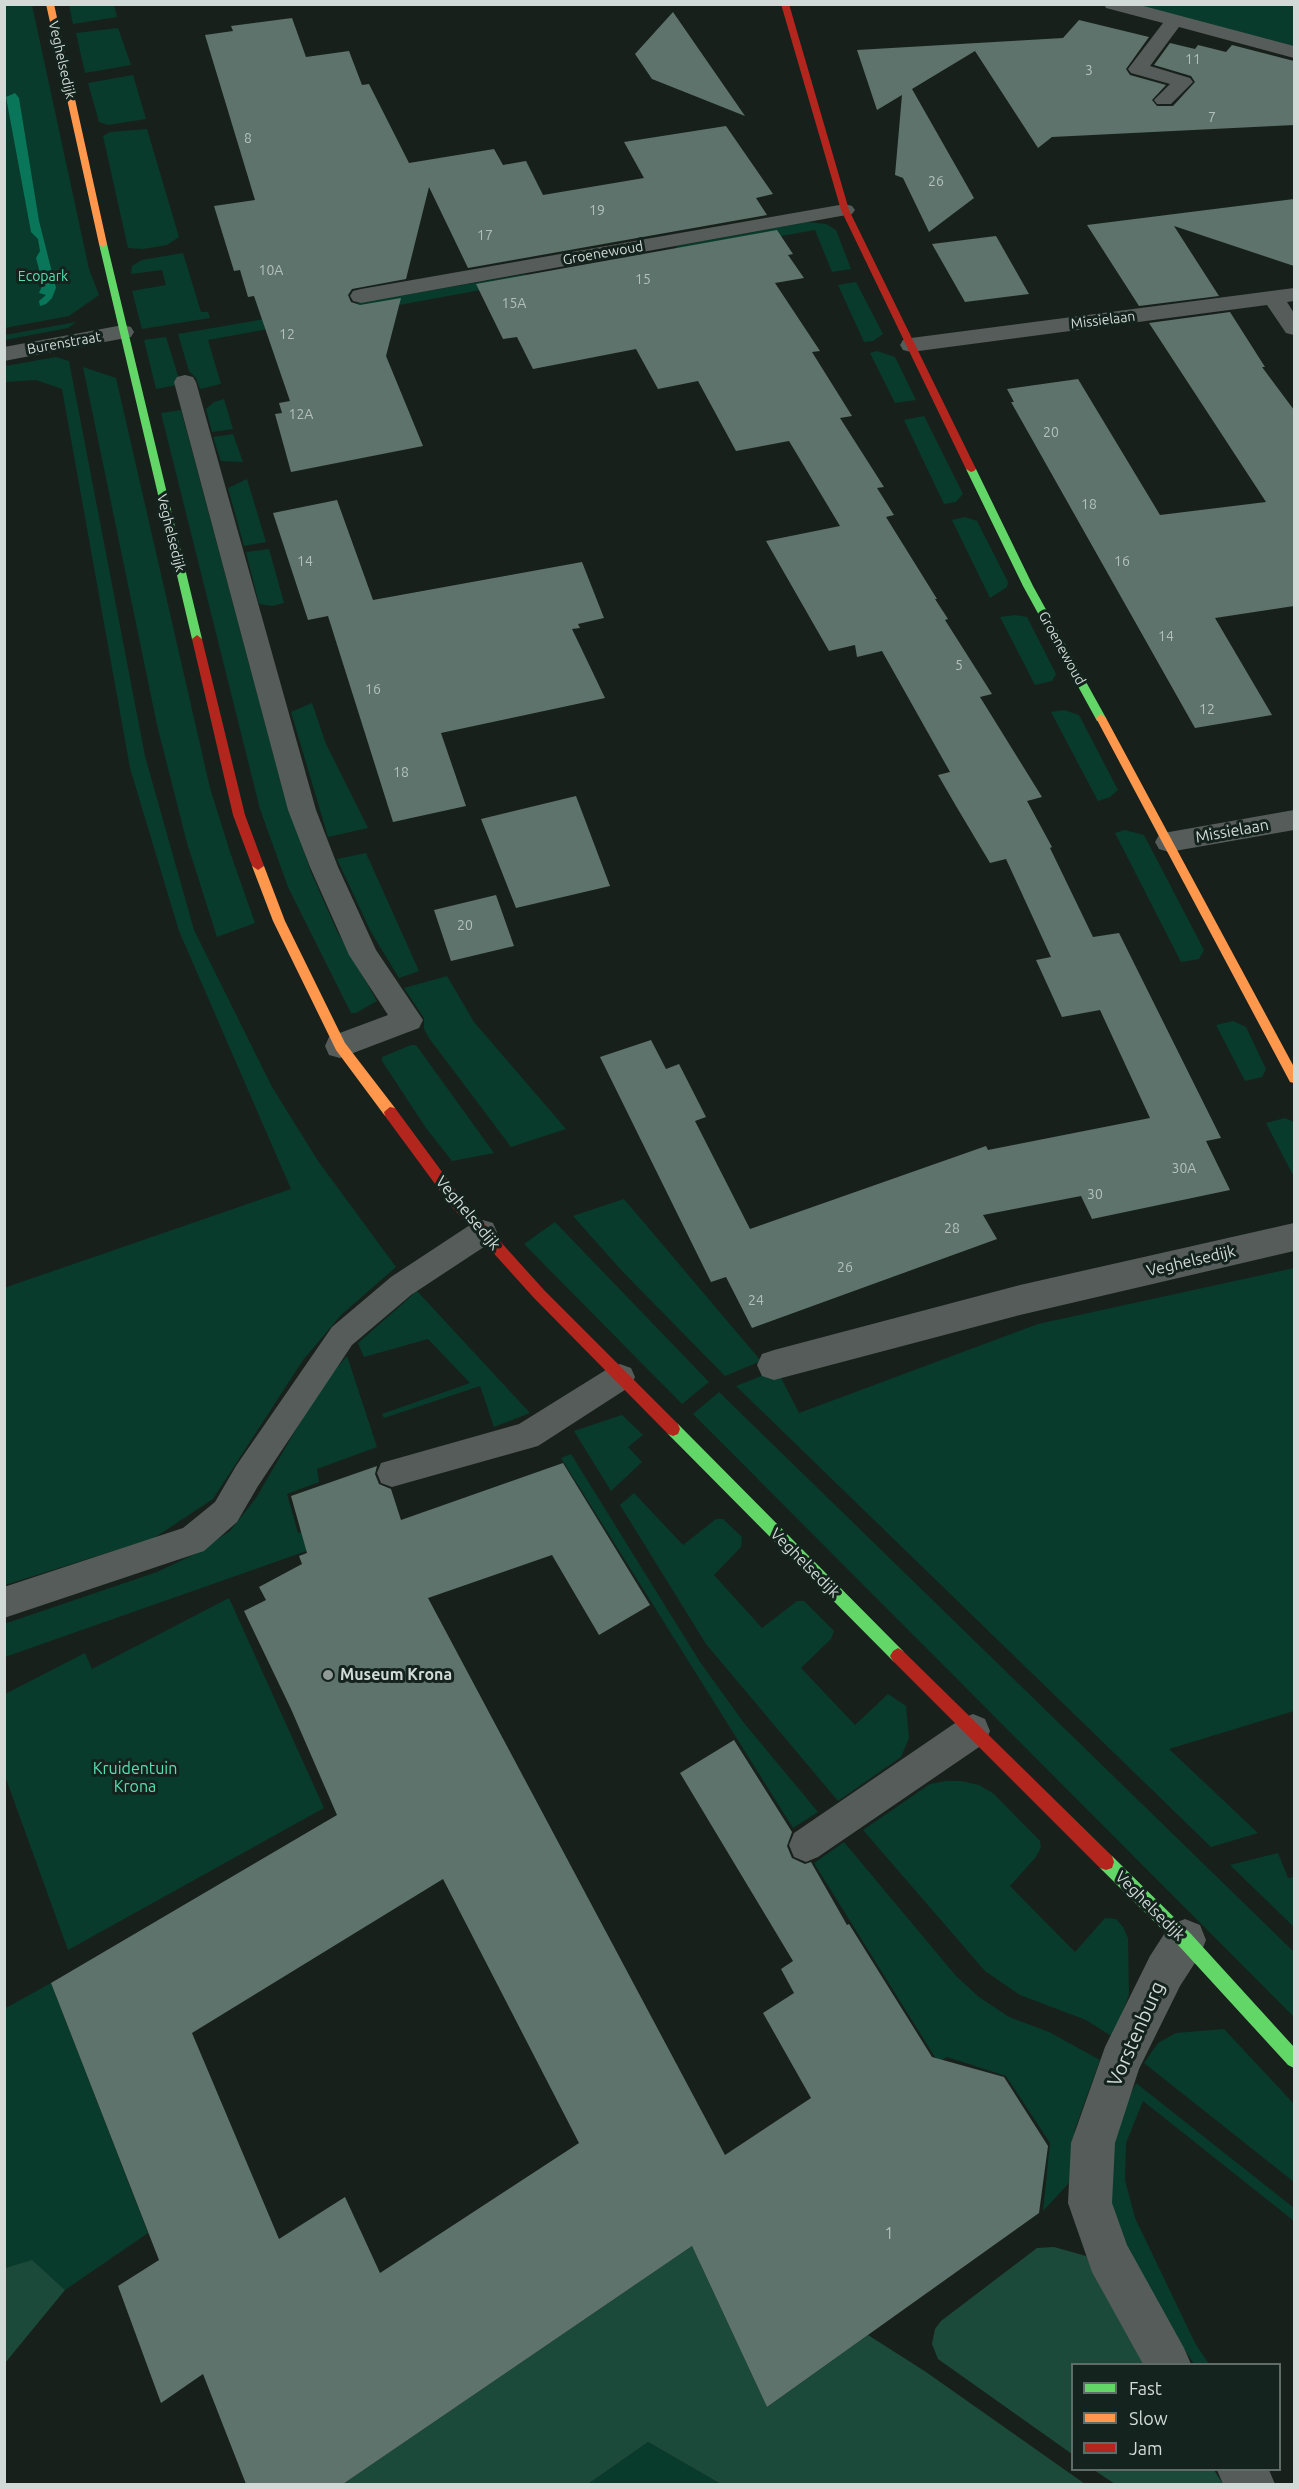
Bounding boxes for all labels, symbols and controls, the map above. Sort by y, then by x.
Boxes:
street label: Veghelsedijk [45,19,79,101]
house number: 11 [1185,51,1201,67]
house number: 3 [1085,62,1093,78]
house number: 7 [1208,109,1216,125]
house number: 8 [244,130,252,146]
house number: 26 [928,173,944,189]
house number: 19 [589,202,605,218]
house number: 17 [477,227,493,243]
street label: Groenewoud [561,238,645,268]
house number: 10A [259,262,283,278]
park label: Ecopark [18,268,68,284]
house number: 15 [635,271,651,287]
house number: 15A [502,295,526,311]
street label: Missielaan [1070,308,1136,332]
house number: 12 [279,326,295,342]
street label: Burenstraat [26,328,102,358]
house number: 12A [289,406,313,422]
house number: 20 [1043,424,1059,440]
street label: Veghelsedijk [153,492,189,574]
house number: 18 [1081,496,1097,512]
house number: 14 [297,553,313,569]
house number: 16 [1114,553,1130,569]
street label: Groenewoud [1035,608,1089,688]
house number: 14 [1158,628,1174,644]
house number: 5 [955,657,963,673]
house number: 16 [365,681,381,697]
house number: 12 [1199,701,1215,717]
house number: 18 [393,764,409,780]
street label: Missielaan [1194,815,1270,847]
house number: 20 [457,917,473,933]
house number: 30A [1172,1160,1196,1176]
street label: Veghelsedijk [431,1172,505,1254]
house number: 30 [1087,1186,1103,1202]
house number: 28 [944,1220,960,1236]
street label: Veghelsedijk [1145,1241,1237,1281]
house number: 26 [837,1259,853,1275]
house number: 24 [748,1292,764,1308]
street label: Veghelsedijk [766,1524,844,1602]
place label: Museum Krona [340,1665,452,1685]
marker: Museum Krona [321,1668,335,1682]
park label: Kruidentuin Krona [93,1759,177,1797]
street label: Veghelsedijk [1111,1867,1189,1945]
street label: Vorstenburg [1102,1978,1170,2090]
house number: 1 [884,2224,894,2244]
legend [1071,2363,1281,2471]
text: Fast [1129,2378,1162,2398]
text: Slow [1129,2408,1168,2428]
text: Jam [1129,2438,1163,2458]

